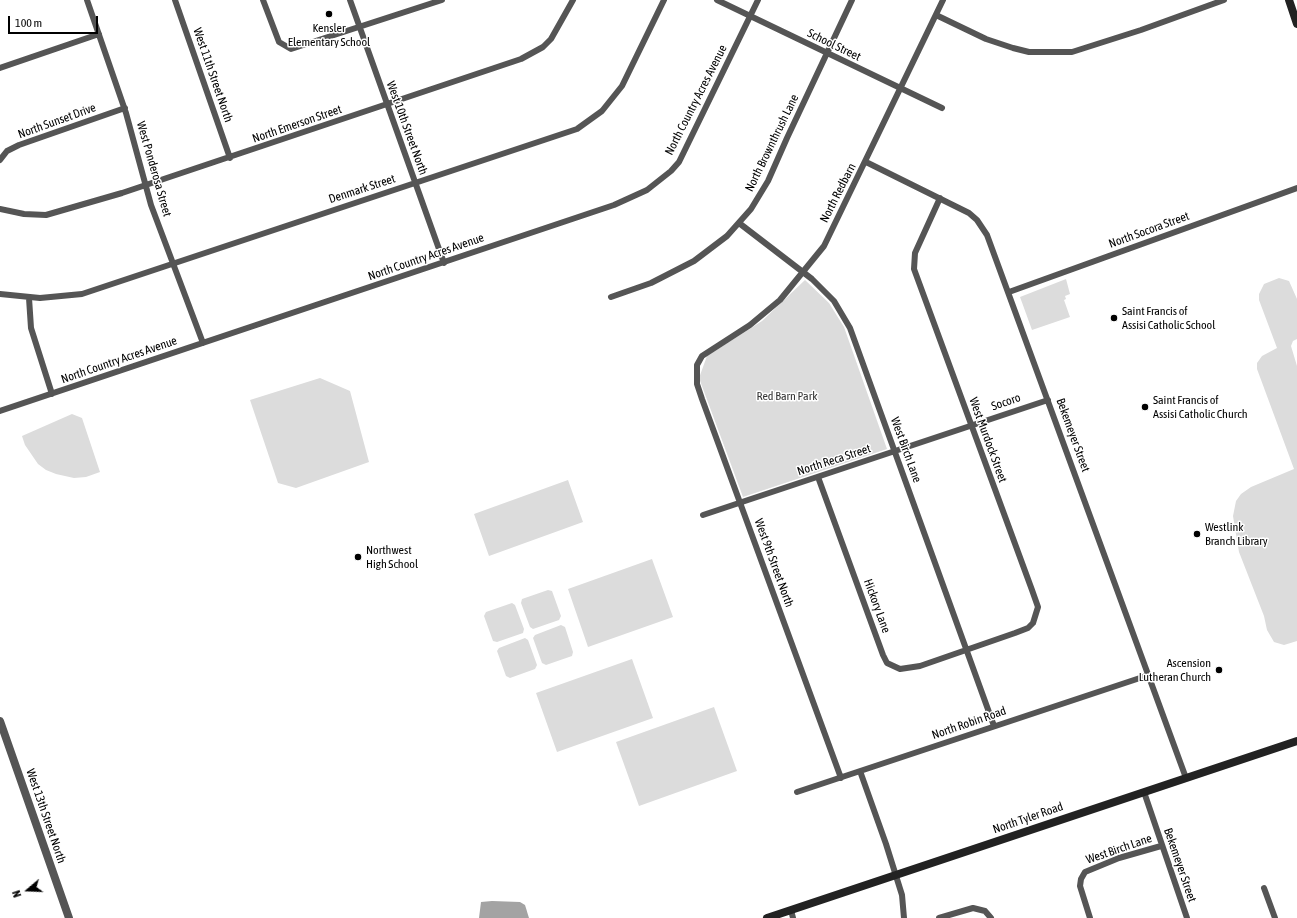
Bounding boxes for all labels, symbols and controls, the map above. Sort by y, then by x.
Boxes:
scale bar [10,8,100,34]
marker: Kensler Elementary School [324,9,334,19]
text: 100 m [15,16,42,30]
place label: Kensler Elementary School [288,21,370,49]
street label: West 11th Street North [190,26,236,124]
street label: School Street [805,26,863,64]
street label: North Country Acres Avenue [662,43,730,157]
street label: West 10th Street North [383,79,431,177]
street label: North Brownthrush Lane [742,92,802,194]
street label: North Sunset Drive [16,100,98,142]
street label: North Emerson Street [250,102,344,146]
street label: West Ponderosa Street [134,120,174,218]
street label: North Redbarn [817,161,859,225]
street label: Denmark Street [327,171,397,207]
street label: North Socora Street [1107,209,1191,251]
street label: North Country Acres Avenue [366,230,486,284]
place label: Saint Francis of Assisi Catholic School [1122,304,1215,332]
marker: Saint Francis of Assisi Catholic School [1109,313,1119,323]
street label: North Country Acres Avenue [59,333,179,387]
park label: Red Barn Park [756,389,818,403]
street label: Socoro [990,390,1022,414]
place label: Saint Francis of Assisi Catholic Church [1153,393,1247,421]
street label: West Murdock Street [966,395,1010,485]
street label: Bekemeyer Street [1053,396,1093,474]
marker: Saint Francis of Assisi Catholic Church [1140,402,1150,412]
street label: West Birch Lane [888,415,924,485]
street label: North Reca Street [795,441,873,479]
street label: West 9th Street North [751,517,797,609]
place label: Westlink Branch Library [1205,520,1268,548]
marker: Westlink Branch Library [1192,529,1202,539]
place label: Northwest High School [366,543,418,571]
marker: Northwest High School [353,552,363,562]
street label: Hickory Lane [861,577,893,635]
place label: Ascension Lutheran Church [1139,656,1211,684]
marker: Ascension Lutheran Church [1214,665,1224,675]
street label: North Robin Road [930,704,1008,742]
street label: West 13th Street North [23,767,69,865]
street label: North Tyler Road [991,799,1065,837]
street label: Bekemeyer Street [1161,826,1199,904]
street label: West Birch Lane [1084,831,1154,867]
north arrow [8,870,48,910]
text: N [10,889,23,899]

